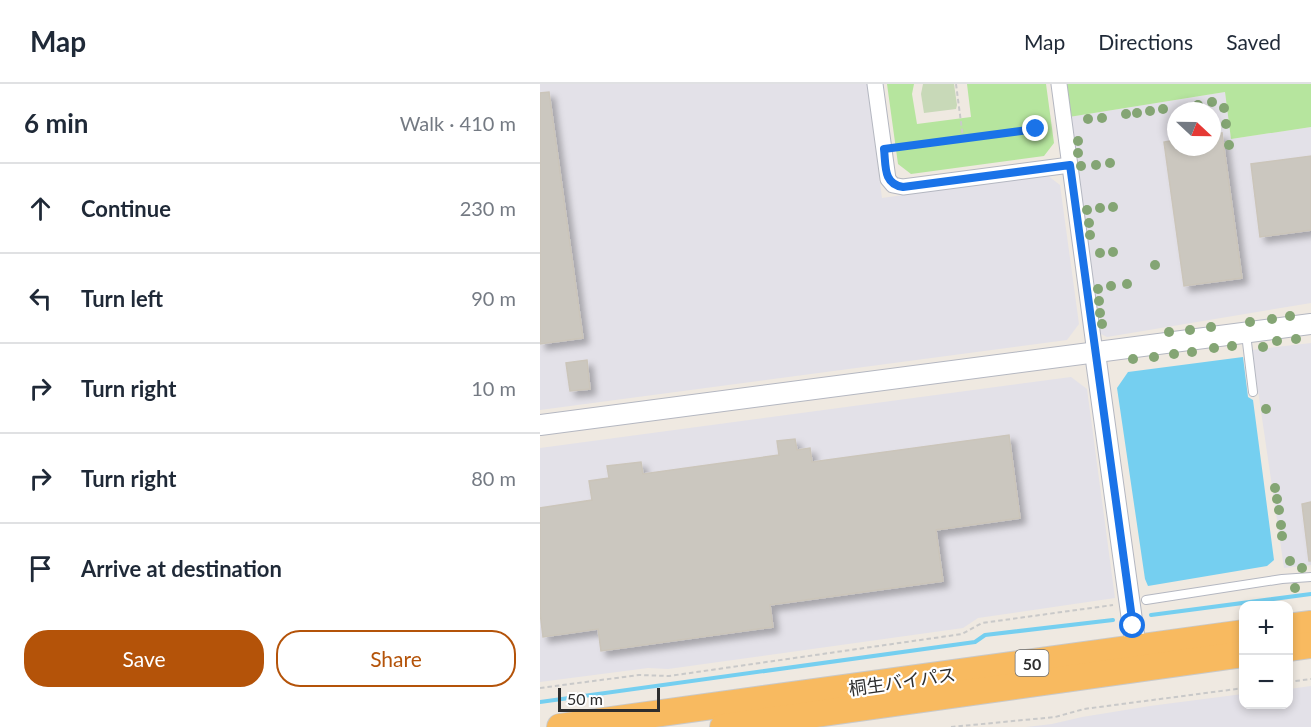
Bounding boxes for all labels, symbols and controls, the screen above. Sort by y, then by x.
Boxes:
text: Map [30,24,86,58]
text: Map [1024,29,1065,54]
text: Directions [1098,29,1193,54]
text: Saved [1226,29,1281,54]
north arrow [1167,102,1221,156]
text: 6 min [24,107,88,139]
text: Walk · 410 m [400,111,516,135]
route end [1022,115,1048,141]
icon: ahead [24,192,57,225]
text: Continue [81,195,171,222]
text: 230 m [460,196,516,220]
icon: left [24,282,57,315]
text: Turn left [81,285,163,312]
text: 90 m [471,286,516,310]
icon: right [24,372,57,405]
text: Turn right [81,375,176,402]
text: 10 m [471,376,516,400]
icon: right [24,462,57,495]
text: Turn right [81,465,176,492]
text: 80 m [471,466,516,490]
icon: arrive [24,552,57,585]
text: Arrive at destination [81,555,282,582]
map controls [1239,601,1293,709]
button: + [1239,601,1293,655]
route start [1119,612,1145,638]
button: Save [24,630,264,687]
button: Share [276,630,516,687]
road number: 50 [1016,650,1048,676]
button: − [1239,655,1293,709]
street label: 桐生バイパス [847,663,957,699]
scale bar [558,685,660,712]
text: 50 m [567,689,603,708]

